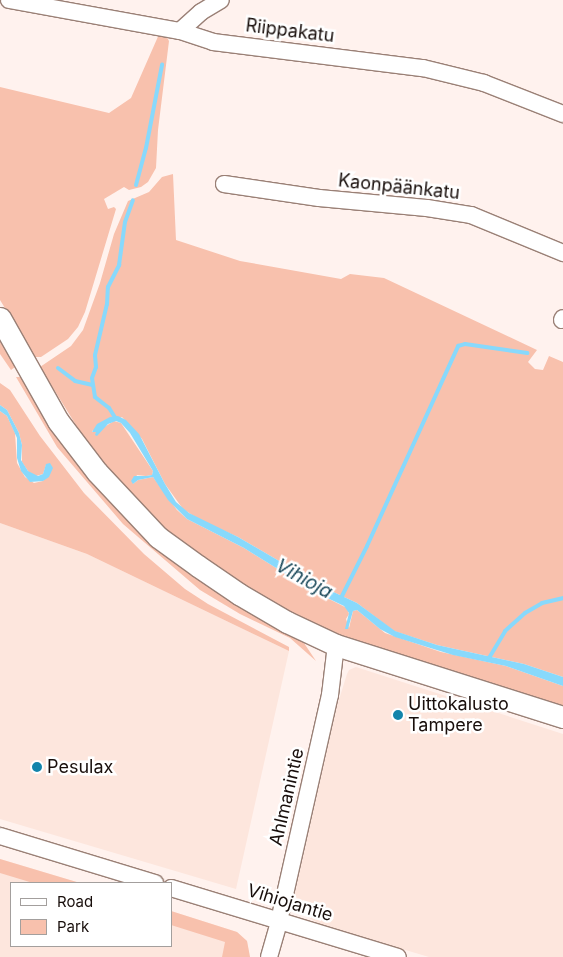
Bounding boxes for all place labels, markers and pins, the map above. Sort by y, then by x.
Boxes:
place label: Uittokalusto Tampere [408,694,509,736]
marker: Uittokalusto Tampere [392,709,404,721]
place label: Pesulax [47,756,113,778]
marker: Pesulax [31,761,43,773]

